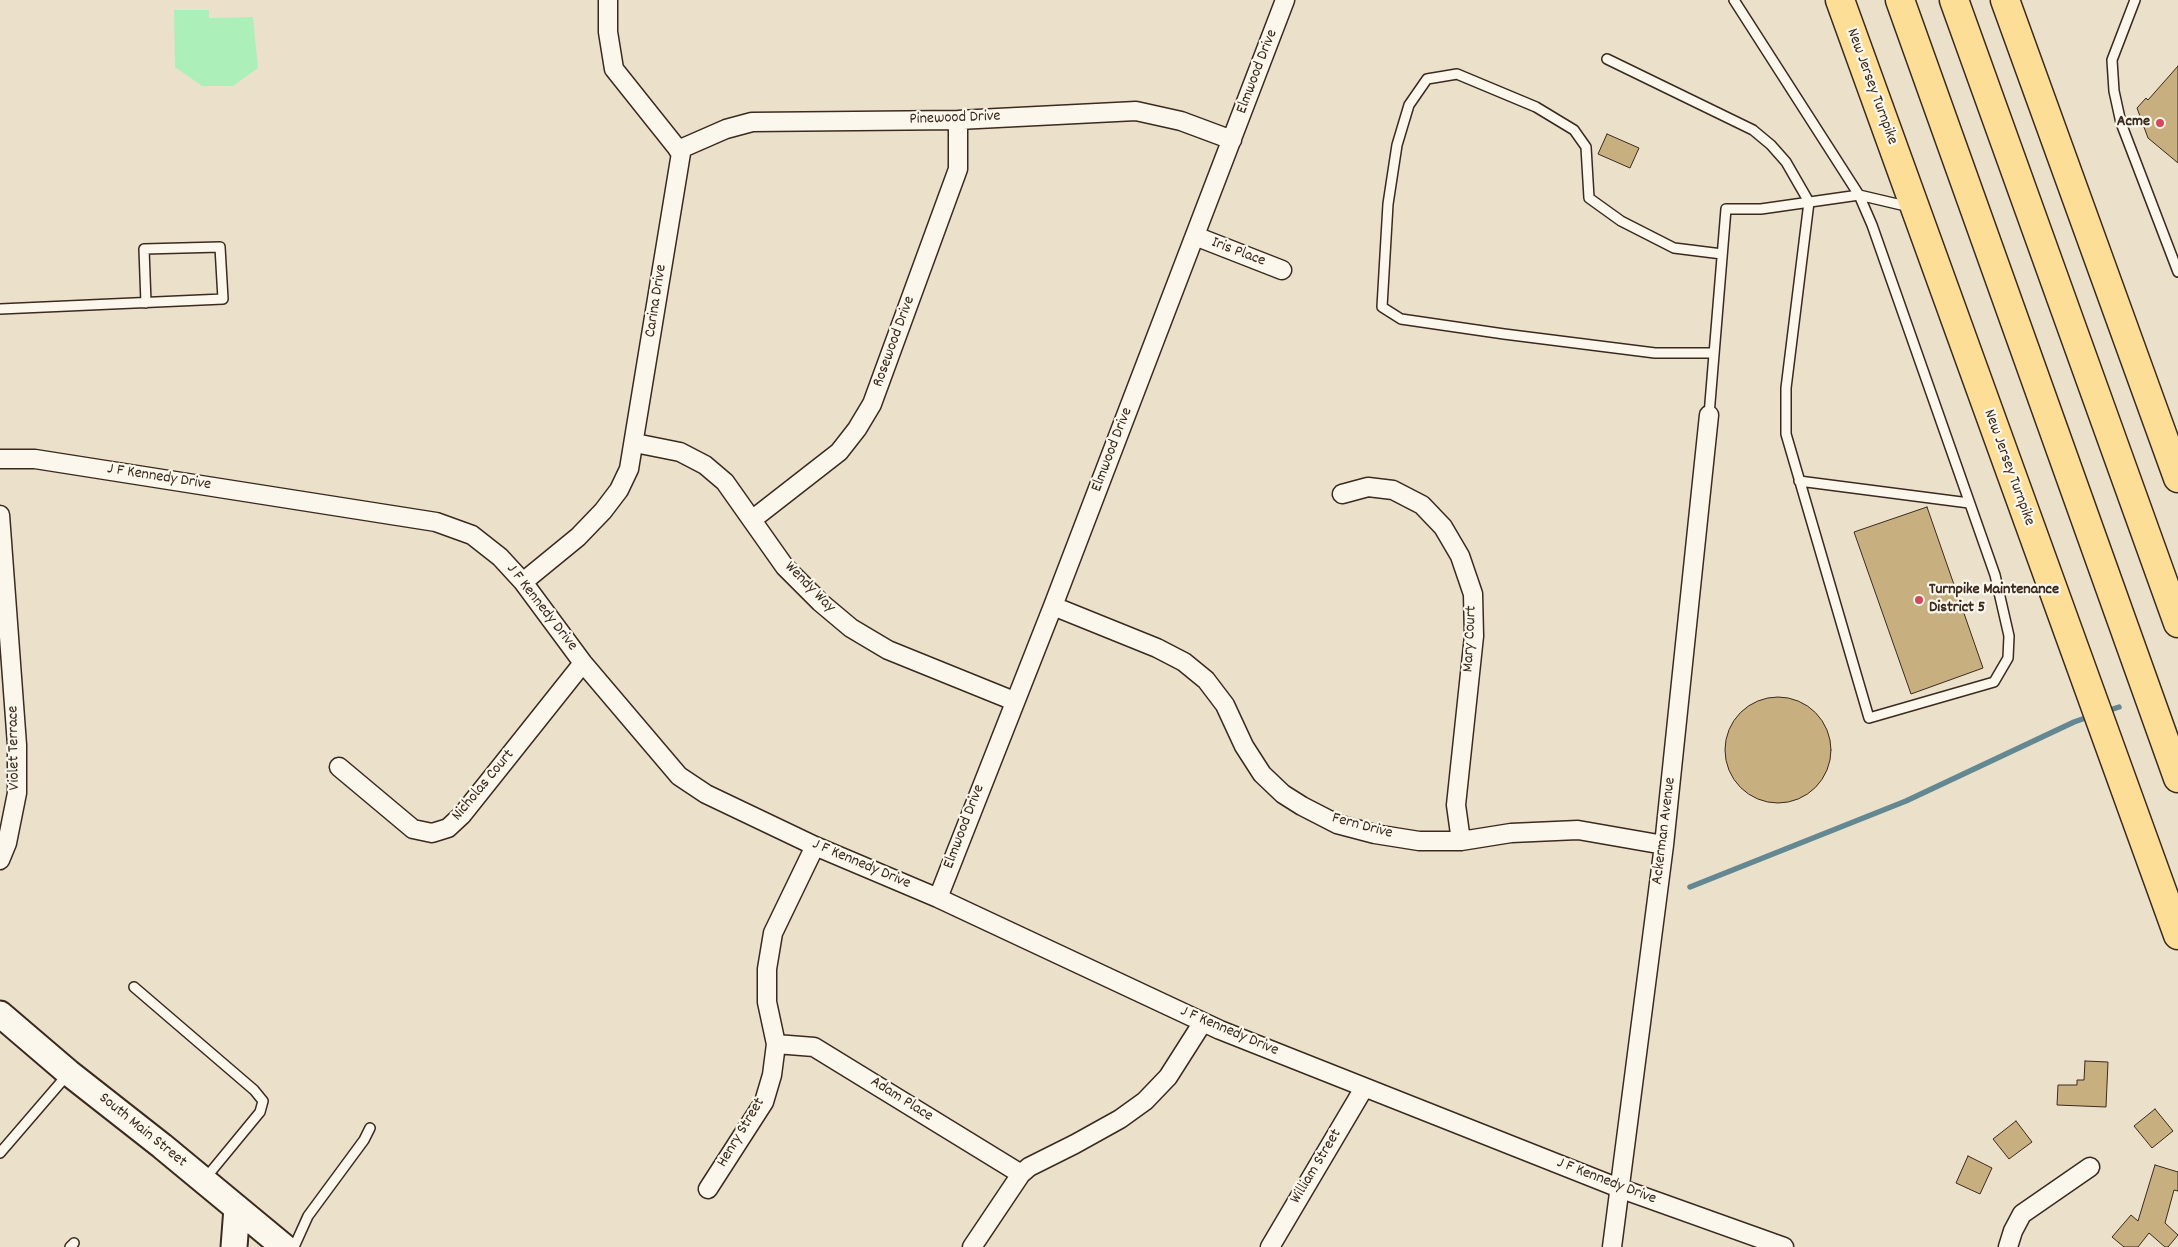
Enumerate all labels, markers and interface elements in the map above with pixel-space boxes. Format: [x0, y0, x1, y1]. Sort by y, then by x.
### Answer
street label: New Jersey Turnpike [1841, 26, 1901, 148]
street label: Elmwood Drive [1233, 27, 1283, 117]
street label: Pinewood Drive [909, 108, 1001, 130]
place label: Acme [2117, 113, 2150, 133]
marker: Acme [2154, 117, 2166, 129]
street label: Iris Place [1208, 234, 1268, 272]
street label: Carina Drive [642, 263, 672, 339]
street label: Rosewood Drive [870, 294, 920, 390]
street label: Elmwood Drive [1088, 405, 1138, 495]
street label: New Jersey Turnpike [1978, 407, 2038, 529]
street label: J F Kennedy Drive [106, 460, 212, 496]
street label: Wendy Way [779, 558, 839, 618]
street label: J F Kennedy Drive [501, 561, 581, 655]
place label: Turnpike Maintenance District 5 [1929, 581, 2059, 619]
marker: Turnpike Maintenance District 5 [1913, 594, 1925, 606]
street label: Mary Court [1460, 605, 1482, 673]
street label: Violet Terrace [5, 706, 25, 790]
street label: Nicholas Court [449, 746, 519, 826]
street label: Ackerman Avenue [1649, 776, 1681, 886]
street label: Elmwood Drive [940, 782, 990, 872]
street label: Fern Drive [1330, 810, 1394, 844]
street label: J F Kennedy Drive [809, 836, 913, 894]
street label: J F Kennedy Drive [1177, 1003, 1281, 1061]
street label: Adam Place [866, 1073, 936, 1127]
street label: South Main Street [94, 1090, 190, 1172]
street label: Henry Street [714, 1095, 770, 1171]
street label: William Street [1287, 1126, 1347, 1208]
street label: J F Kennedy Drive [1554, 1154, 1658, 1210]

